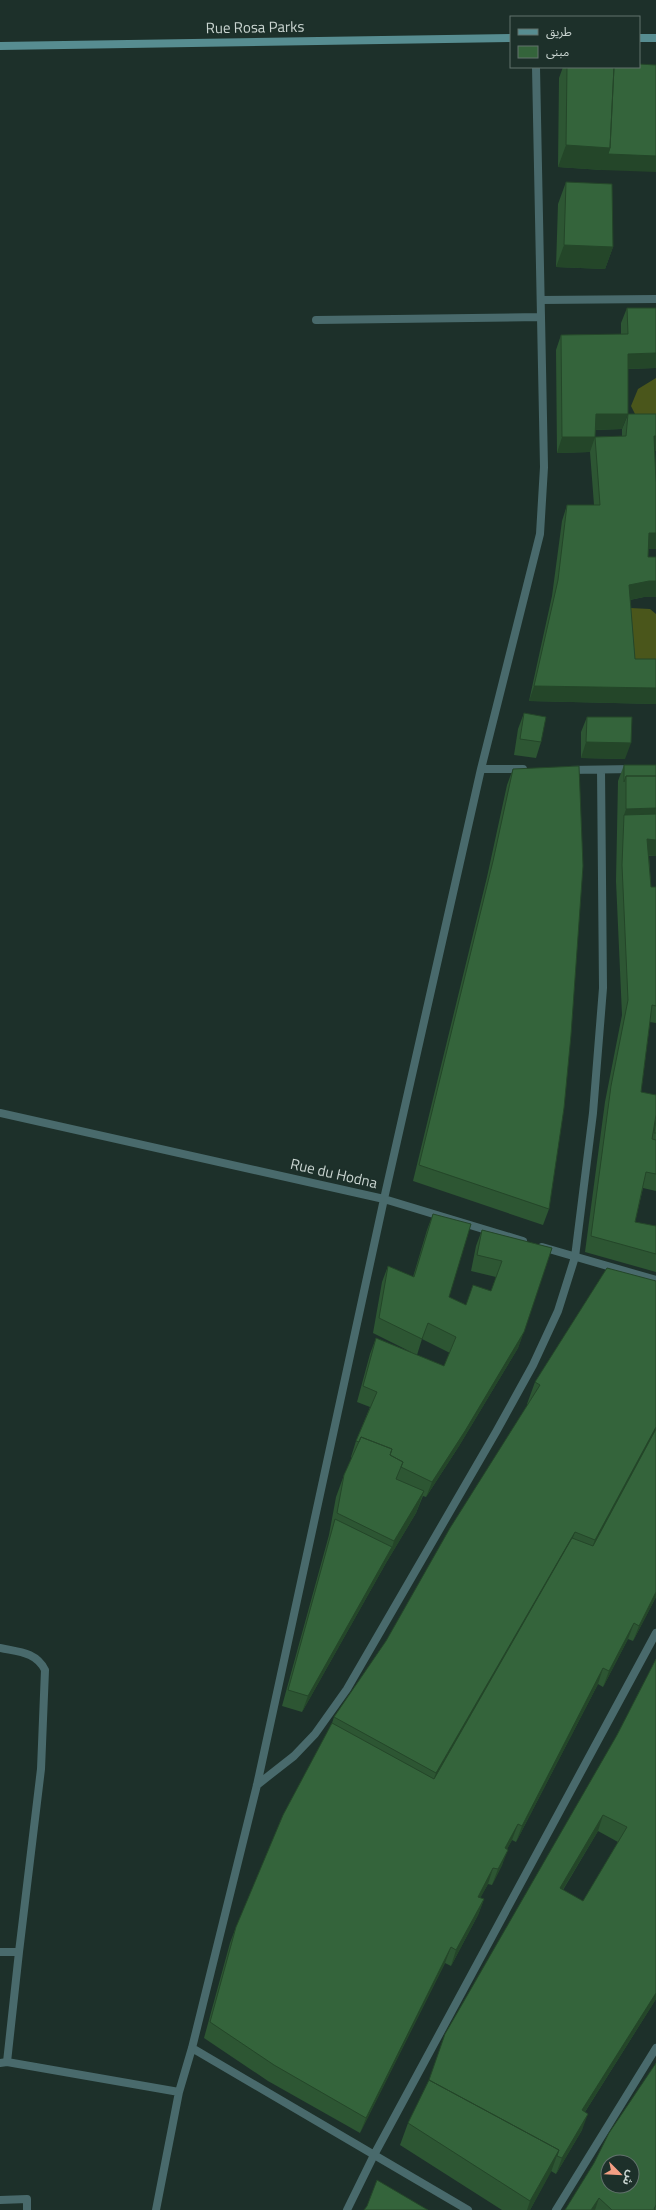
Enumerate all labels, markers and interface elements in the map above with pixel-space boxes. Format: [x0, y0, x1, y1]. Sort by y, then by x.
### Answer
street label: Rue Rosa Parks [206, 15, 304, 39]
legend [510, 16, 640, 68]
text: طريق [546, 22, 572, 41]
text: مبنى [546, 42, 569, 61]
street label: Rue du Hodna [288, 1152, 380, 1194]
north arrow [600, 2154, 640, 2194]
text: ش [619, 2168, 640, 2188]

